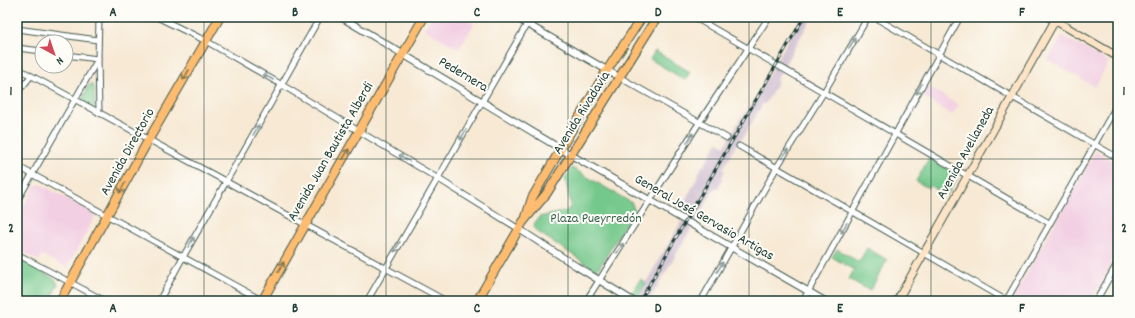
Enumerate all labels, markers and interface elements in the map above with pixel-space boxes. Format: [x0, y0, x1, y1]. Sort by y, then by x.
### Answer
text: A [109, 4, 117, 23]
text: B [292, 4, 298, 23]
text: C [474, 4, 481, 23]
text: D [655, 4, 662, 23]
text: E [837, 4, 844, 23]
text: F [1019, 4, 1025, 23]
north arrow [34, 34, 74, 74]
one-way arrow [849, 37, 857, 49]
text: N [51, 52, 66, 68]
street label: Pedernera [434, 52, 492, 98]
street label: Avenida Rivadavia [548, 67, 616, 159]
one-way arrow [182, 69, 190, 81]
one-way arrow [262, 73, 274, 81]
street label: Avenida Juan Bautista Alberdi [283, 78, 379, 225]
text: 1 [10, 83, 13, 102]
one-way arrow [915, 83, 923, 95]
text: 1 [1123, 83, 1126, 102]
street label: Avenida Avellaneda [932, 102, 1000, 203]
street label: Avenida Directorio [96, 105, 160, 199]
one-way arrow [252, 124, 260, 136]
one-way arrow [459, 129, 467, 140]
one-way arrow [686, 132, 694, 144]
one-way arrow [342, 148, 350, 160]
one-way arrow [780, 149, 789, 160]
one-way arrow [398, 154, 410, 162]
street label: General José Gervasio Artigas [630, 170, 778, 266]
one-way arrow [118, 182, 126, 194]
park label: Plaza Pueyrredón [550, 209, 642, 229]
text: 2 [8, 220, 14, 239]
text: 2 [1121, 220, 1127, 239]
one-way arrow [840, 222, 848, 234]
one-way arrow [188, 236, 195, 248]
one-way arrow [393, 241, 401, 253]
one-way arrow [616, 242, 624, 253]
one-way arrow [278, 261, 286, 273]
one-way arrow [717, 261, 725, 273]
text: A [109, 300, 117, 318]
text: B [292, 300, 298, 318]
text: C [474, 300, 481, 318]
text: D [655, 300, 662, 318]
text: E [837, 300, 844, 318]
text: F [1019, 300, 1025, 318]

